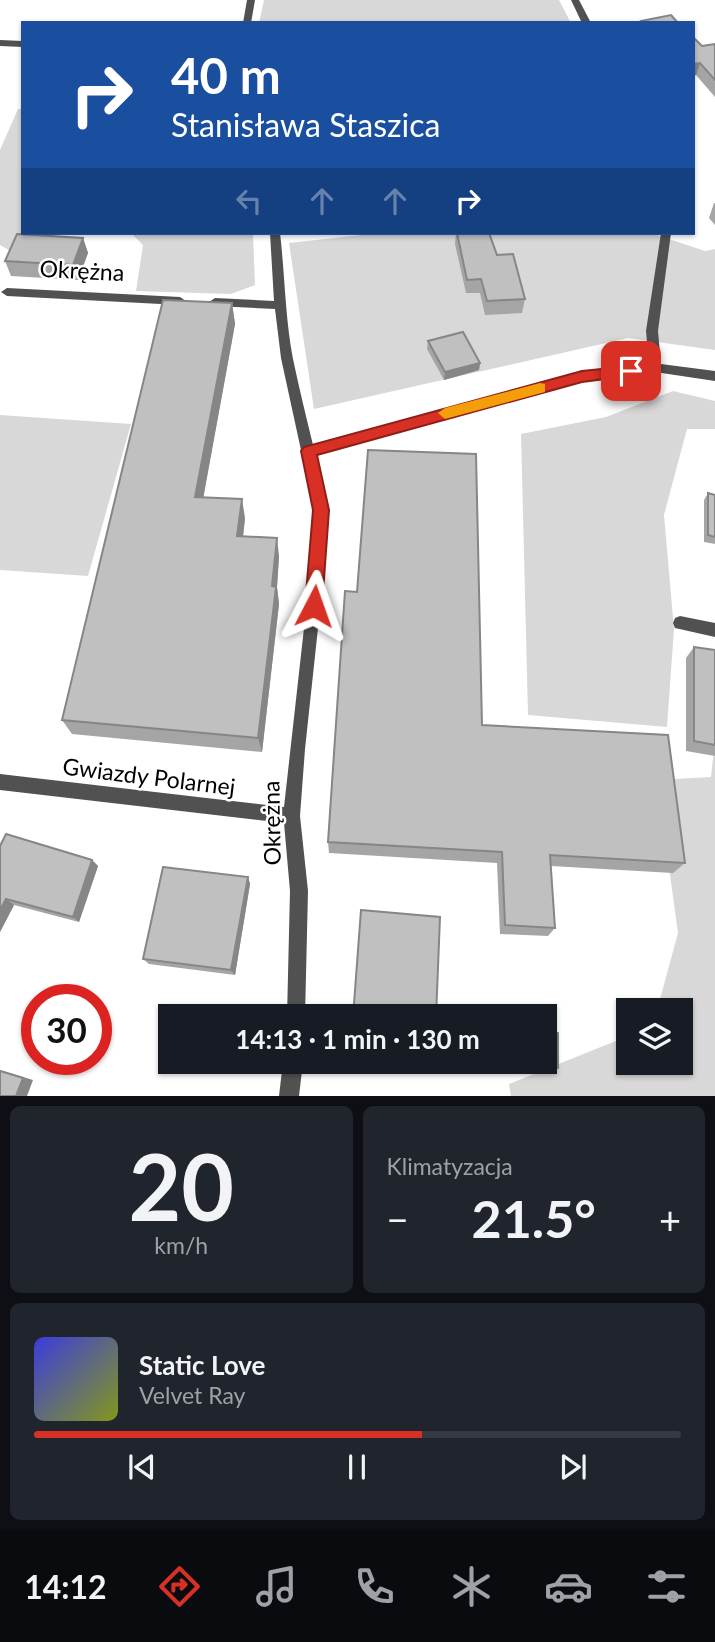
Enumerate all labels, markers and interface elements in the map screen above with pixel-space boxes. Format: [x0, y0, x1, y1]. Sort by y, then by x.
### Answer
text: 40 m [171, 46, 281, 104]
icon: right [56, 49, 147, 140]
text: Stanisława Staszica [171, 105, 440, 144]
icon: left [230, 182, 268, 220]
icon: ahead [303, 182, 341, 220]
icon: ahead [376, 182, 414, 220]
icon: right [449, 182, 487, 220]
street label: Okrężna [39, 254, 125, 286]
pin [601, 341, 661, 401]
icon: arrive [612, 352, 650, 390]
position arrow [277, 569, 351, 643]
street label: Gwiazdy Polarnej [61, 752, 237, 800]
street label: Okrężna [256, 780, 286, 866]
speed limit sign: 30 [21, 984, 112, 1075]
map controls [616, 998, 693, 1075]
button: layers [616, 998, 693, 1075]
text: 14:13 · 1 min · 130 m [235, 1023, 480, 1055]
text: 20 [128, 1131, 234, 1240]
text: Klimatyzacja [387, 1152, 513, 1180]
text: 21.5° [472, 1187, 596, 1249]
text: − [387, 1196, 409, 1242]
text: + [659, 1196, 681, 1242]
text: km/h [154, 1231, 208, 1259]
text: Static Love [139, 1349, 266, 1381]
text: Velvet Ray [139, 1381, 245, 1409]
icon: previous [123, 1448, 161, 1486]
icon: pause [338, 1448, 376, 1486]
icon: next [554, 1448, 592, 1486]
icon: directions [155, 1562, 204, 1611]
icon: music [252, 1562, 301, 1611]
icon: phone [350, 1562, 399, 1611]
icon: climate [447, 1562, 496, 1611]
icon: car [544, 1562, 593, 1611]
icon: filters [642, 1562, 691, 1611]
text: 14:12 [24, 1567, 107, 1606]

